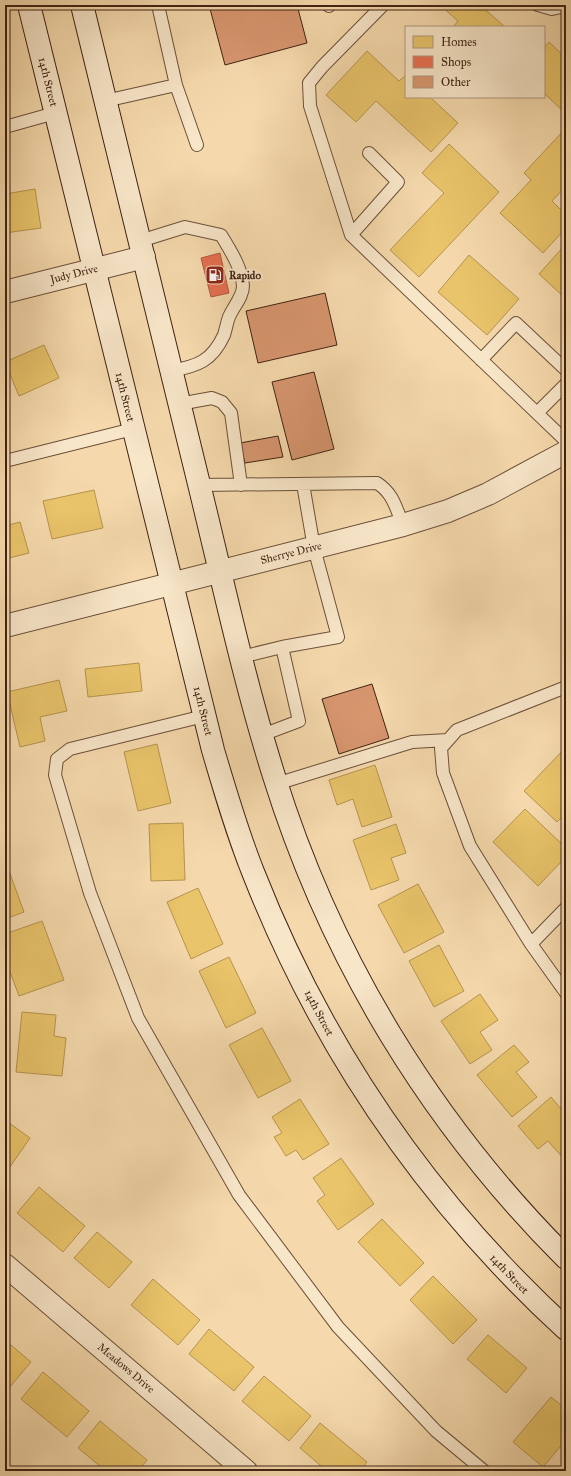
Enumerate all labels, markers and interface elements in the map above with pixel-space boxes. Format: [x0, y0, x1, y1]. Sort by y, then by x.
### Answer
legend [405, 26, 545, 98]
text: Homes [441, 35, 477, 49]
text: Shops [441, 55, 471, 69]
street label: 14th Street [36, 56, 60, 108]
text: Other [441, 75, 471, 89]
street label: Judy Drive [48, 262, 100, 287]
fuel station icon: Rapido [204, 264, 226, 286]
place label: Rapido [229, 269, 261, 283]
street label: 14th Street [113, 371, 137, 423]
street label: Sherrye Drive [259, 539, 323, 567]
street label: 14th Street [191, 685, 215, 737]
street label: 14th Street [301, 988, 337, 1038]
street label: 14th Street [487, 1251, 531, 1297]
street label: Meadows Drive [95, 1340, 158, 1396]

